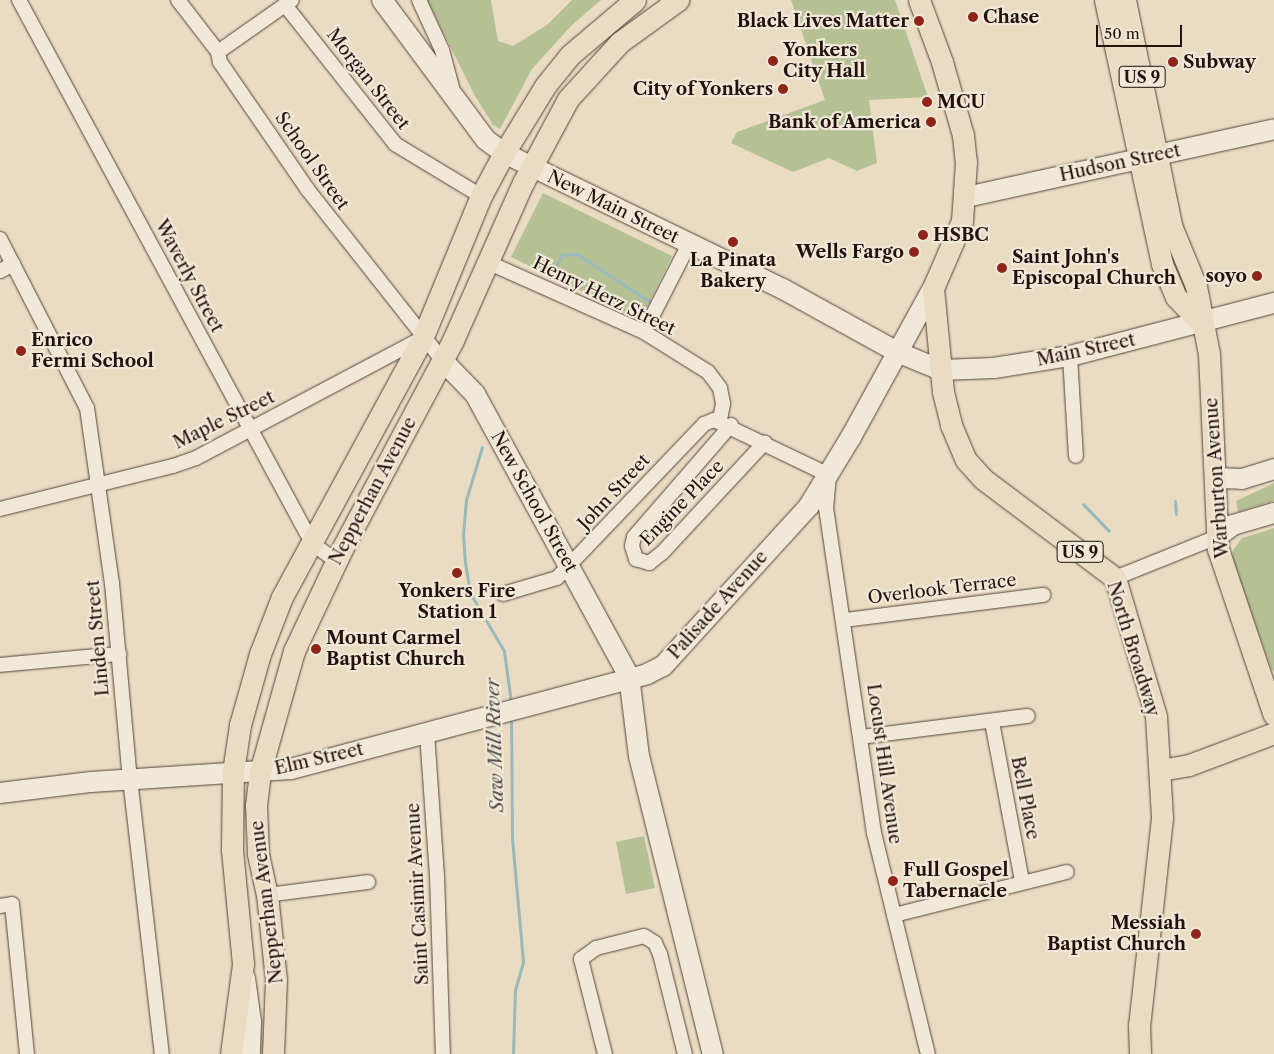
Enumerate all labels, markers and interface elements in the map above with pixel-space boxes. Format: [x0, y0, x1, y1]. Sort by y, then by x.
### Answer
place label: Chase [983, 6, 1039, 28]
place label: Black Lives Matter [736, 10, 909, 32]
marker: Chase [967, 11, 979, 23]
marker: Black Lives Matter [913, 15, 925, 27]
scale bar [1099, 15, 1185, 47]
street label: Morgan Street [322, 24, 414, 134]
text: 50 m [1104, 24, 1140, 43]
place label: Yonkers City Hall [783, 40, 866, 82]
place label: Subway [1183, 51, 1256, 73]
marker: Yonkers City Hall [767, 55, 779, 67]
marker: Subway [1167, 56, 1179, 68]
road number: US 9 [1118, 64, 1166, 90]
place label: City of Yonkers [632, 78, 773, 100]
marker: City of Yonkers [777, 83, 789, 95]
place label: MCU [937, 91, 985, 113]
marker: MCU [921, 96, 933, 108]
street label: School Street [270, 108, 354, 214]
place label: Bank of America [767, 111, 921, 133]
marker: Bank of America [925, 116, 937, 128]
street label: Hudson Street [1058, 140, 1182, 186]
street label: New Main Street [544, 166, 682, 248]
street label: Waverly Street [150, 216, 228, 336]
place label: HSBC [933, 224, 989, 246]
marker: HSBC [917, 229, 929, 241]
marker: La Pinata Bakery [727, 236, 739, 248]
place label: Wells Fargo [795, 241, 904, 263]
marker: Wells Fargo [908, 246, 920, 258]
place label: Saint John's Episcopal Church [1012, 247, 1176, 290]
place label: La Pinata Bakery [690, 250, 776, 292]
street label: Henry Herz Street [529, 252, 679, 340]
marker: Saint John's Episcopal Church [996, 262, 1008, 274]
place label: soyo [1205, 265, 1247, 287]
marker: soyo [1251, 270, 1263, 282]
street label: Main Street [1035, 329, 1137, 371]
place label: Enrico Fermi School [31, 330, 154, 372]
marker: Enrico Fermi School [15, 345, 27, 357]
street label: Maple Street [170, 386, 278, 454]
street label: Warburton Avenue [1201, 396, 1233, 560]
street label: Nepperhan Avenue [325, 413, 421, 569]
street label: New School Street [486, 427, 582, 577]
street label: John Street [574, 450, 654, 534]
street label: Engine Place [636, 456, 728, 550]
road number: US 9 [1056, 538, 1104, 566]
street label: Palisade Avenue [663, 546, 773, 664]
marker: Yonkers Fire Station 1 [451, 567, 463, 579]
street label: Overlook Terrace [866, 569, 1018, 609]
street label: Linden Street [82, 579, 114, 697]
street label: North Broadway [1102, 579, 1164, 719]
place label: Yonkers Fire Station 1 [399, 581, 515, 624]
place label: Mount Carmel Baptist Church [326, 628, 465, 670]
marker: Mount Carmel Baptist Church [310, 643, 322, 655]
water label: Saw Mill River [481, 677, 509, 813]
street label: Locust Hill Avenue [862, 682, 906, 846]
street label: Elm Street [273, 738, 365, 780]
street label: Bell Place [1006, 755, 1044, 841]
street label: Saint Casimir Avenue [402, 802, 434, 986]
street label: Nepperhan Avenue [246, 819, 288, 985]
place label: Full Gospel Tabernacle [903, 860, 1008, 902]
marker: Full Gospel Tabernacle [887, 875, 899, 887]
place label: Messiah Baptist Church [1047, 913, 1186, 956]
marker: Messiah Baptist Church [1190, 928, 1202, 940]

